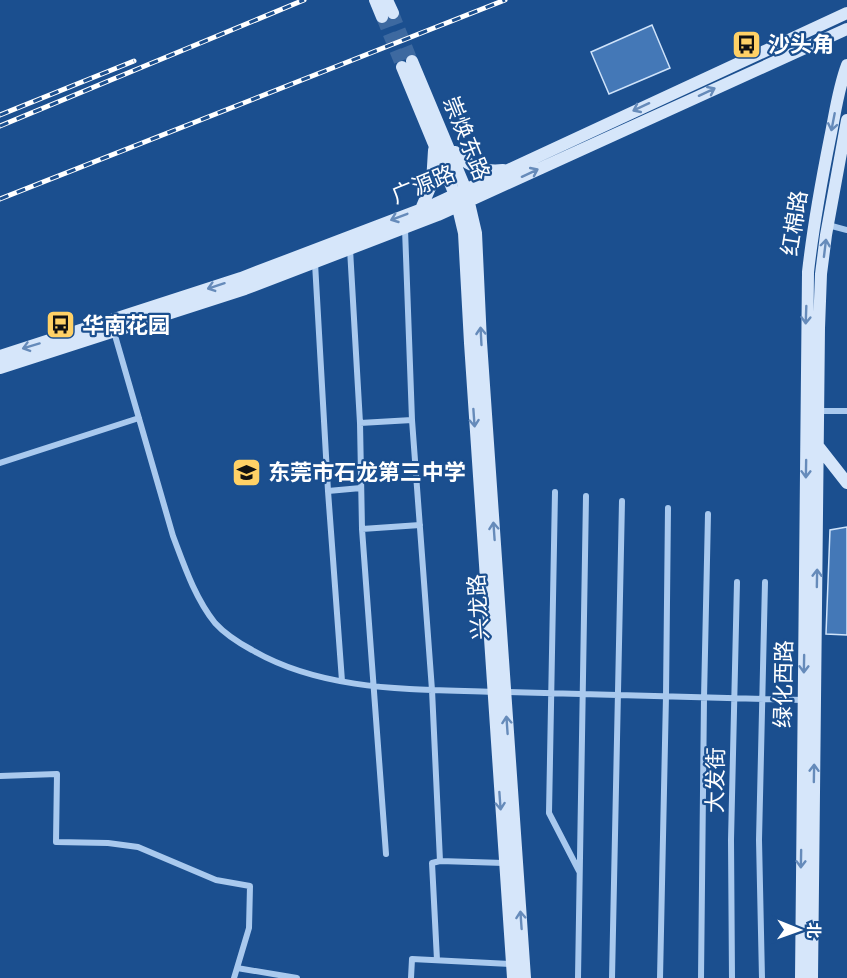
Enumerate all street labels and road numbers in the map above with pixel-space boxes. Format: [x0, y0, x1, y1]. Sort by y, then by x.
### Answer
street label: 崇焕东路 [437, 93, 495, 184]
street label: 广源路 [388, 161, 459, 210]
street label: 红棉路 [777, 189, 814, 258]
street label: 兴龙路 [464, 573, 495, 641]
street label: 绿化西路 [770, 640, 799, 728]
street label: 大发街 [702, 747, 731, 813]

